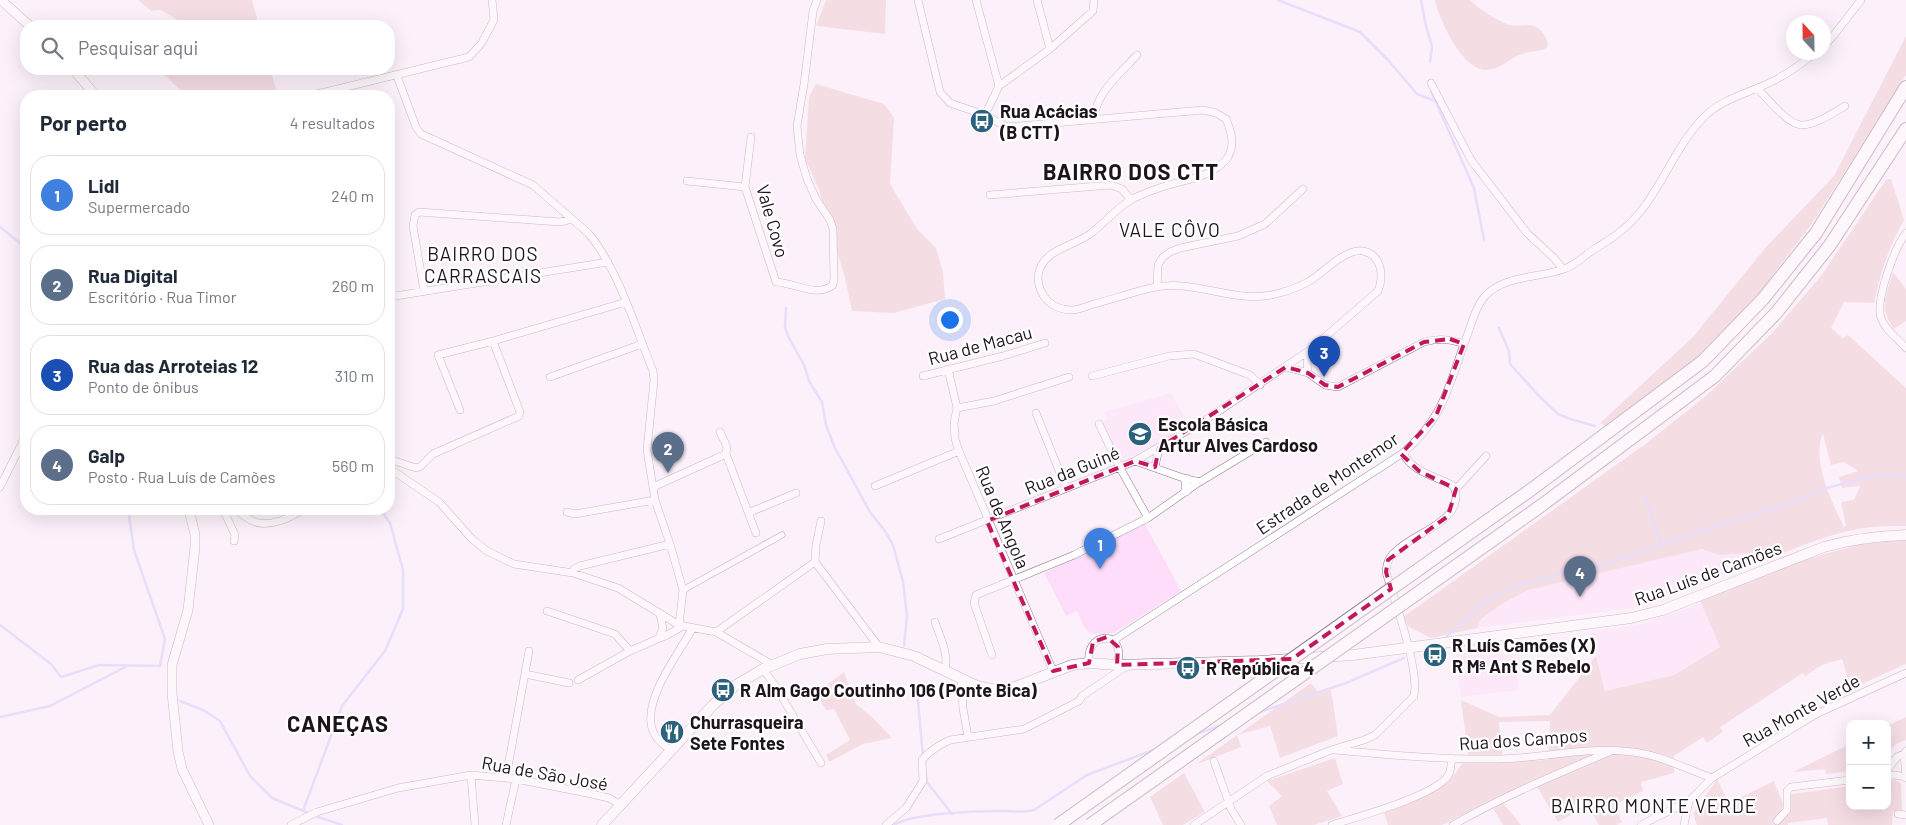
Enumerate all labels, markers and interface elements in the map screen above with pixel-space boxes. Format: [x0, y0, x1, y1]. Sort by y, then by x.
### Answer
north arrow [1786, 15, 1831, 60]
search box [20, 20, 395, 75]
icon: search [38, 34, 66, 62]
text: Pesquisar aqui [78, 36, 198, 59]
place label: Rua Acácias (B CTT) [999, 100, 1098, 143]
bus stop icon: Rua Acácias (B CTT) [969, 108, 995, 134]
text: Por perto [40, 110, 127, 135]
text: 4 resultados [290, 113, 375, 132]
district label: BAIRRO DOS CTT [1043, 158, 1219, 184]
text: Lidl [88, 174, 119, 197]
street label: Vale Covo [752, 182, 794, 260]
text: 1 [54, 186, 60, 205]
text: 240 m [331, 186, 374, 205]
text: Supermercado [88, 197, 190, 216]
district label: VALE CÔVO [1119, 218, 1221, 241]
district label: BAIRRO DOS CARRASCAIS [424, 242, 542, 287]
text: Rua Digital [88, 264, 178, 287]
text: 2 [53, 276, 61, 295]
text: 260 m [332, 276, 374, 295]
text: Escritório · Rua Timor [88, 287, 237, 306]
your location [937, 307, 963, 333]
street label: Rua de Macau [926, 321, 1034, 369]
pin: 3 [1308, 336, 1340, 377]
text: Rua das Arroteias 12 [88, 354, 258, 377]
text: 3 [53, 366, 61, 385]
text: 310 m [335, 366, 374, 385]
text: Ponto de ônibus [88, 377, 199, 396]
place label: Escola Básica Artur Alves Cardoso [1158, 413, 1318, 456]
school or university icon: Escola Básica Artur Alves Cardoso [1127, 421, 1153, 447]
street label: Estrada de Montemor [1252, 427, 1403, 539]
pin: 2 [652, 432, 684, 473]
street label: Rua da Guiné [1021, 441, 1123, 499]
text: Galp [88, 444, 125, 467]
text: 4 [52, 456, 62, 475]
text: 560 m [332, 456, 374, 475]
street label: Rua de Angola [971, 462, 1035, 572]
text: Posto · Rua Luís de Camões [88, 467, 275, 486]
pin: 1 [1084, 528, 1116, 569]
street label: Rua Luís de Camões [1631, 536, 1785, 610]
pin: 4 [1564, 556, 1596, 597]
place label: R Luís Camões (X) R Mª Ant S Rebelo [1452, 634, 1596, 677]
bus stop icon: R Luís Camões (X) R Mª Ant S Rebelo [1422, 642, 1448, 668]
bus stop icon: R República 4 [1175, 655, 1201, 681]
place label: R República 4 [1206, 657, 1314, 679]
street label: Rua Monte Verde [1739, 669, 1863, 751]
bus stop icon: R Alm Gago Coutinho 106 (Ponte Bica) [710, 677, 736, 703]
place label: R Alm Gago Coutinho 106 (Ponte Bica) [740, 679, 1038, 701]
district label: CANEÇAS [287, 710, 389, 736]
place label: Churrasqueira Sete Fontes [690, 711, 804, 754]
restaurant icon: Churrasqueira Sete Fontes [659, 719, 685, 745]
map controls [1846, 720, 1891, 810]
button: + [1846, 720, 1891, 765]
street label: Rua dos Campos [1458, 724, 1588, 754]
street label: Rua de São José [480, 751, 610, 795]
button: − [1846, 765, 1891, 810]
district label: BAIRRO MONTE VERDE [1551, 794, 1757, 817]

